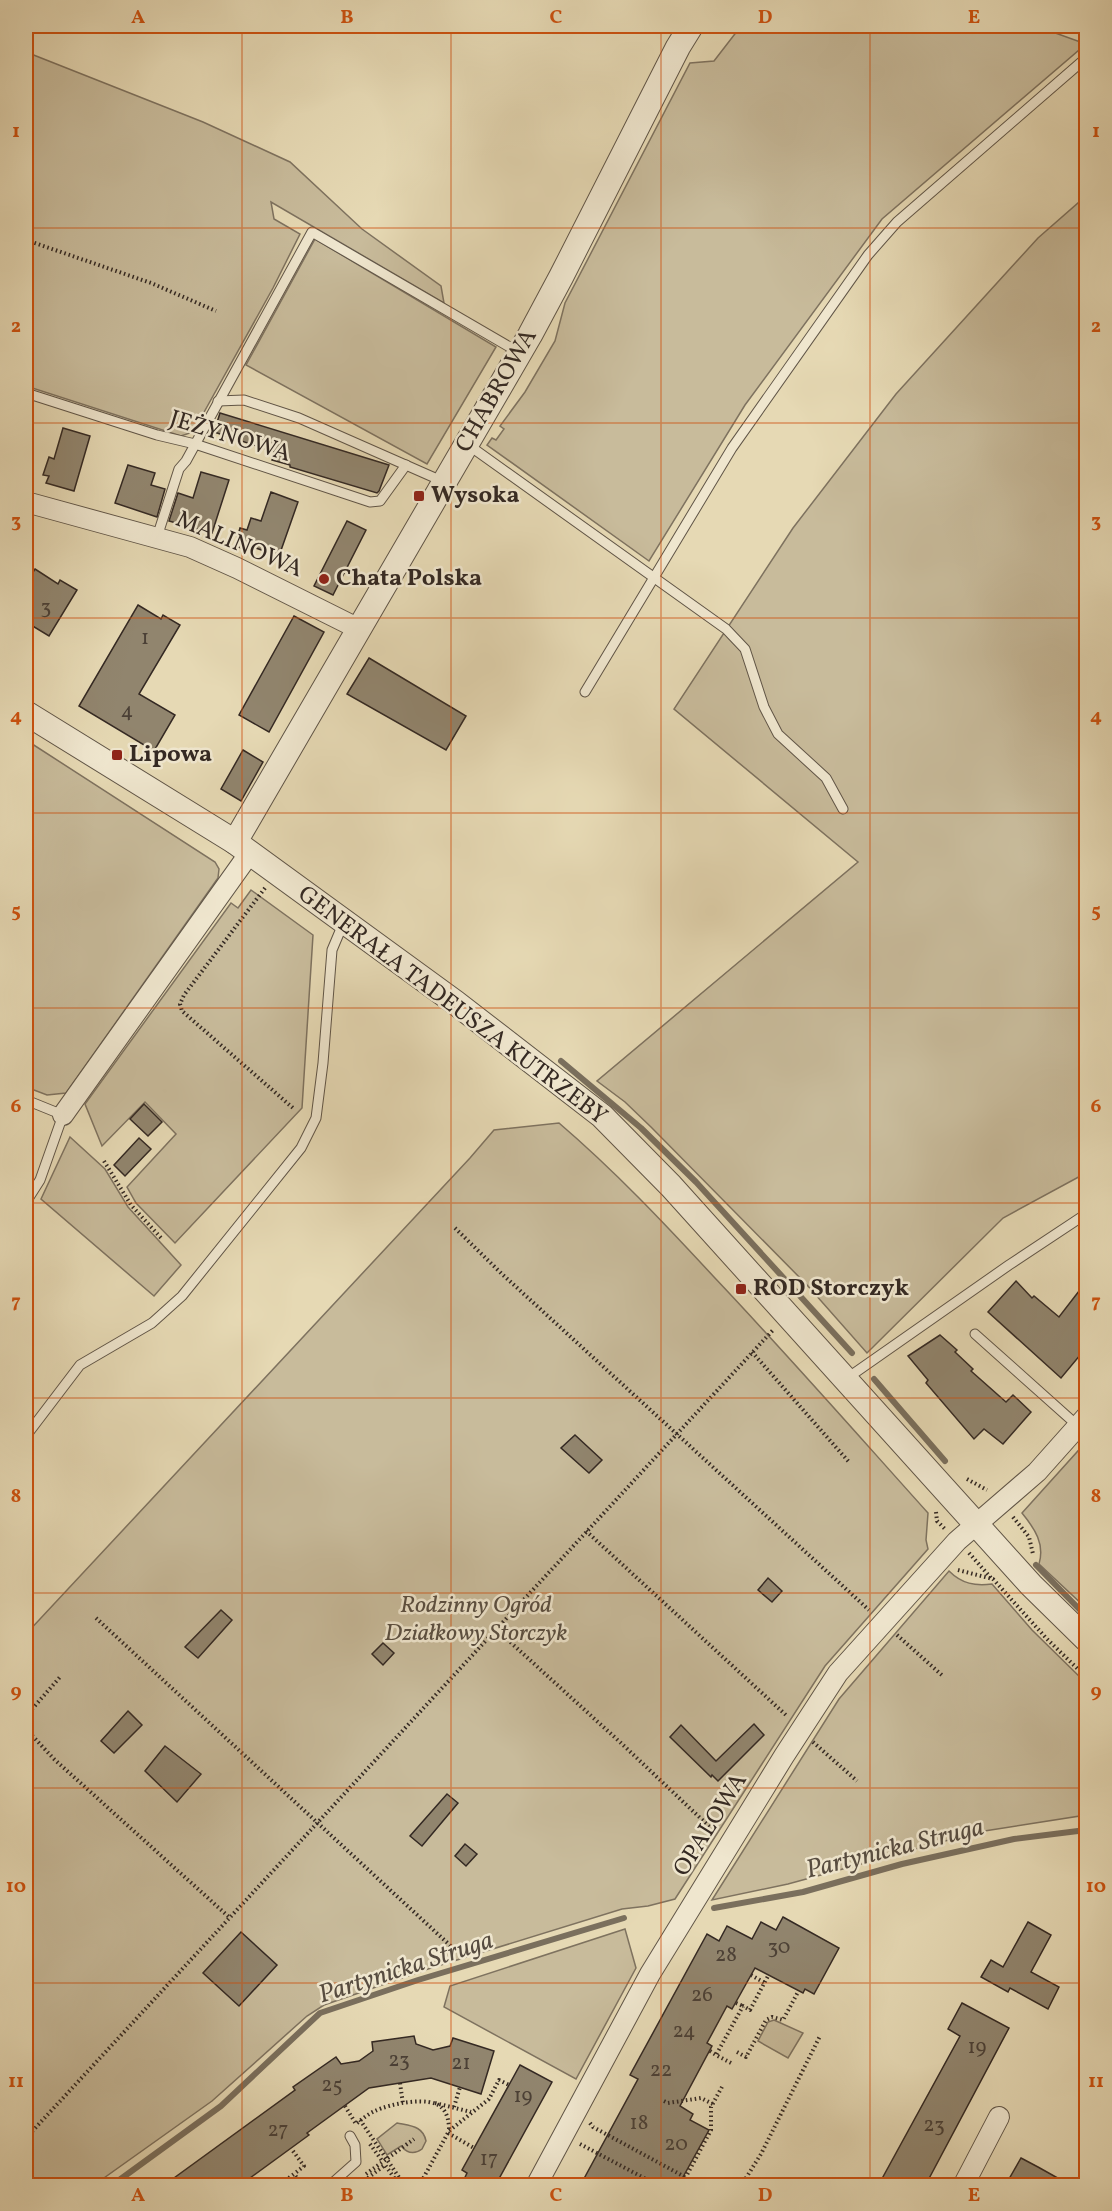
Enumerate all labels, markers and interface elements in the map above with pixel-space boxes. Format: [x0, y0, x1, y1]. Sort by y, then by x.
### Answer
text: A [131, 4, 145, 32]
text: B [340, 4, 354, 32]
text: C [550, 4, 563, 32]
text: D [758, 4, 772, 32]
text: E [968, 4, 980, 32]
text: 1 [12, 118, 20, 146]
text: 1 [1092, 118, 1100, 146]
text: 2 [11, 313, 21, 341]
text: 2 [1091, 313, 1101, 341]
street label: CHABROWA [448, 323, 546, 459]
street label: JEŻYNOWA [165, 402, 295, 472]
place label: Wysoka [431, 479, 520, 513]
marker: Wysoka [412, 489, 426, 503]
street label: MALINOWA [170, 503, 308, 587]
text: 3 [11, 508, 21, 536]
text: 3 [1091, 508, 1101, 536]
place label: Chata Polska [336, 562, 482, 596]
marker: Chata Polska [317, 572, 331, 586]
house number: 3 [41, 593, 51, 622]
house number: 1 [141, 624, 149, 653]
house number: 4 [121, 697, 133, 726]
text: 4 [10, 703, 22, 731]
text: 4 [1090, 703, 1102, 731]
place label: Lipowa [129, 738, 212, 772]
marker: Lipowa [110, 748, 124, 762]
street label: GENERAŁA TADEUSZA KUTRZEBY [290, 878, 614, 1134]
text: 5 [11, 898, 21, 926]
text: 5 [1091, 898, 1101, 926]
text: 6 [11, 1093, 22, 1121]
text: 6 [1091, 1093, 1102, 1121]
place label: ROD Storczyk [753, 1272, 909, 1306]
marker: ROD Storczyk [734, 1282, 748, 1296]
text: 7 [11, 1288, 21, 1316]
text: 7 [1091, 1288, 1101, 1316]
text: 8 [11, 1483, 21, 1511]
text: 8 [1091, 1483, 1101, 1511]
park label: Rodzinny Ogród Działkowy Storczyk [385, 1589, 567, 1651]
text: 9 [10, 1678, 22, 1706]
text: 9 [1090, 1678, 1102, 1706]
street label: OPALOWA [666, 1767, 756, 1883]
water label: Partynicka Struga [802, 1810, 988, 1888]
text: 10 [6, 1873, 26, 1901]
text: 10 [1086, 1873, 1106, 1901]
water label: Partynicka Struga [314, 1923, 498, 2013]
house number: 30 [768, 1933, 790, 1962]
house number: 28 [715, 1941, 737, 1970]
house number: 26 [691, 1981, 713, 2010]
house number: 24 [672, 2017, 696, 2046]
house number: 19 [967, 2033, 987, 2062]
house number: 23 [388, 2046, 410, 2075]
house number: 21 [451, 2049, 471, 2078]
house number: 22 [650, 2056, 672, 2085]
text: 11 [8, 2068, 24, 2096]
text: 11 [1088, 2068, 1104, 2096]
house number: 25 [321, 2071, 343, 2100]
house number: 19 [513, 2082, 533, 2111]
house number: 18 [630, 2109, 648, 2138]
house number: 23 [923, 2111, 945, 2140]
house number: 27 [268, 2116, 288, 2145]
house number: 20 [664, 2130, 688, 2159]
house number: 17 [480, 2145, 498, 2174]
text: A [131, 2182, 145, 2210]
text: B [340, 2182, 354, 2210]
text: C [550, 2182, 563, 2210]
text: D [758, 2182, 772, 2210]
text: E [968, 2182, 980, 2210]

